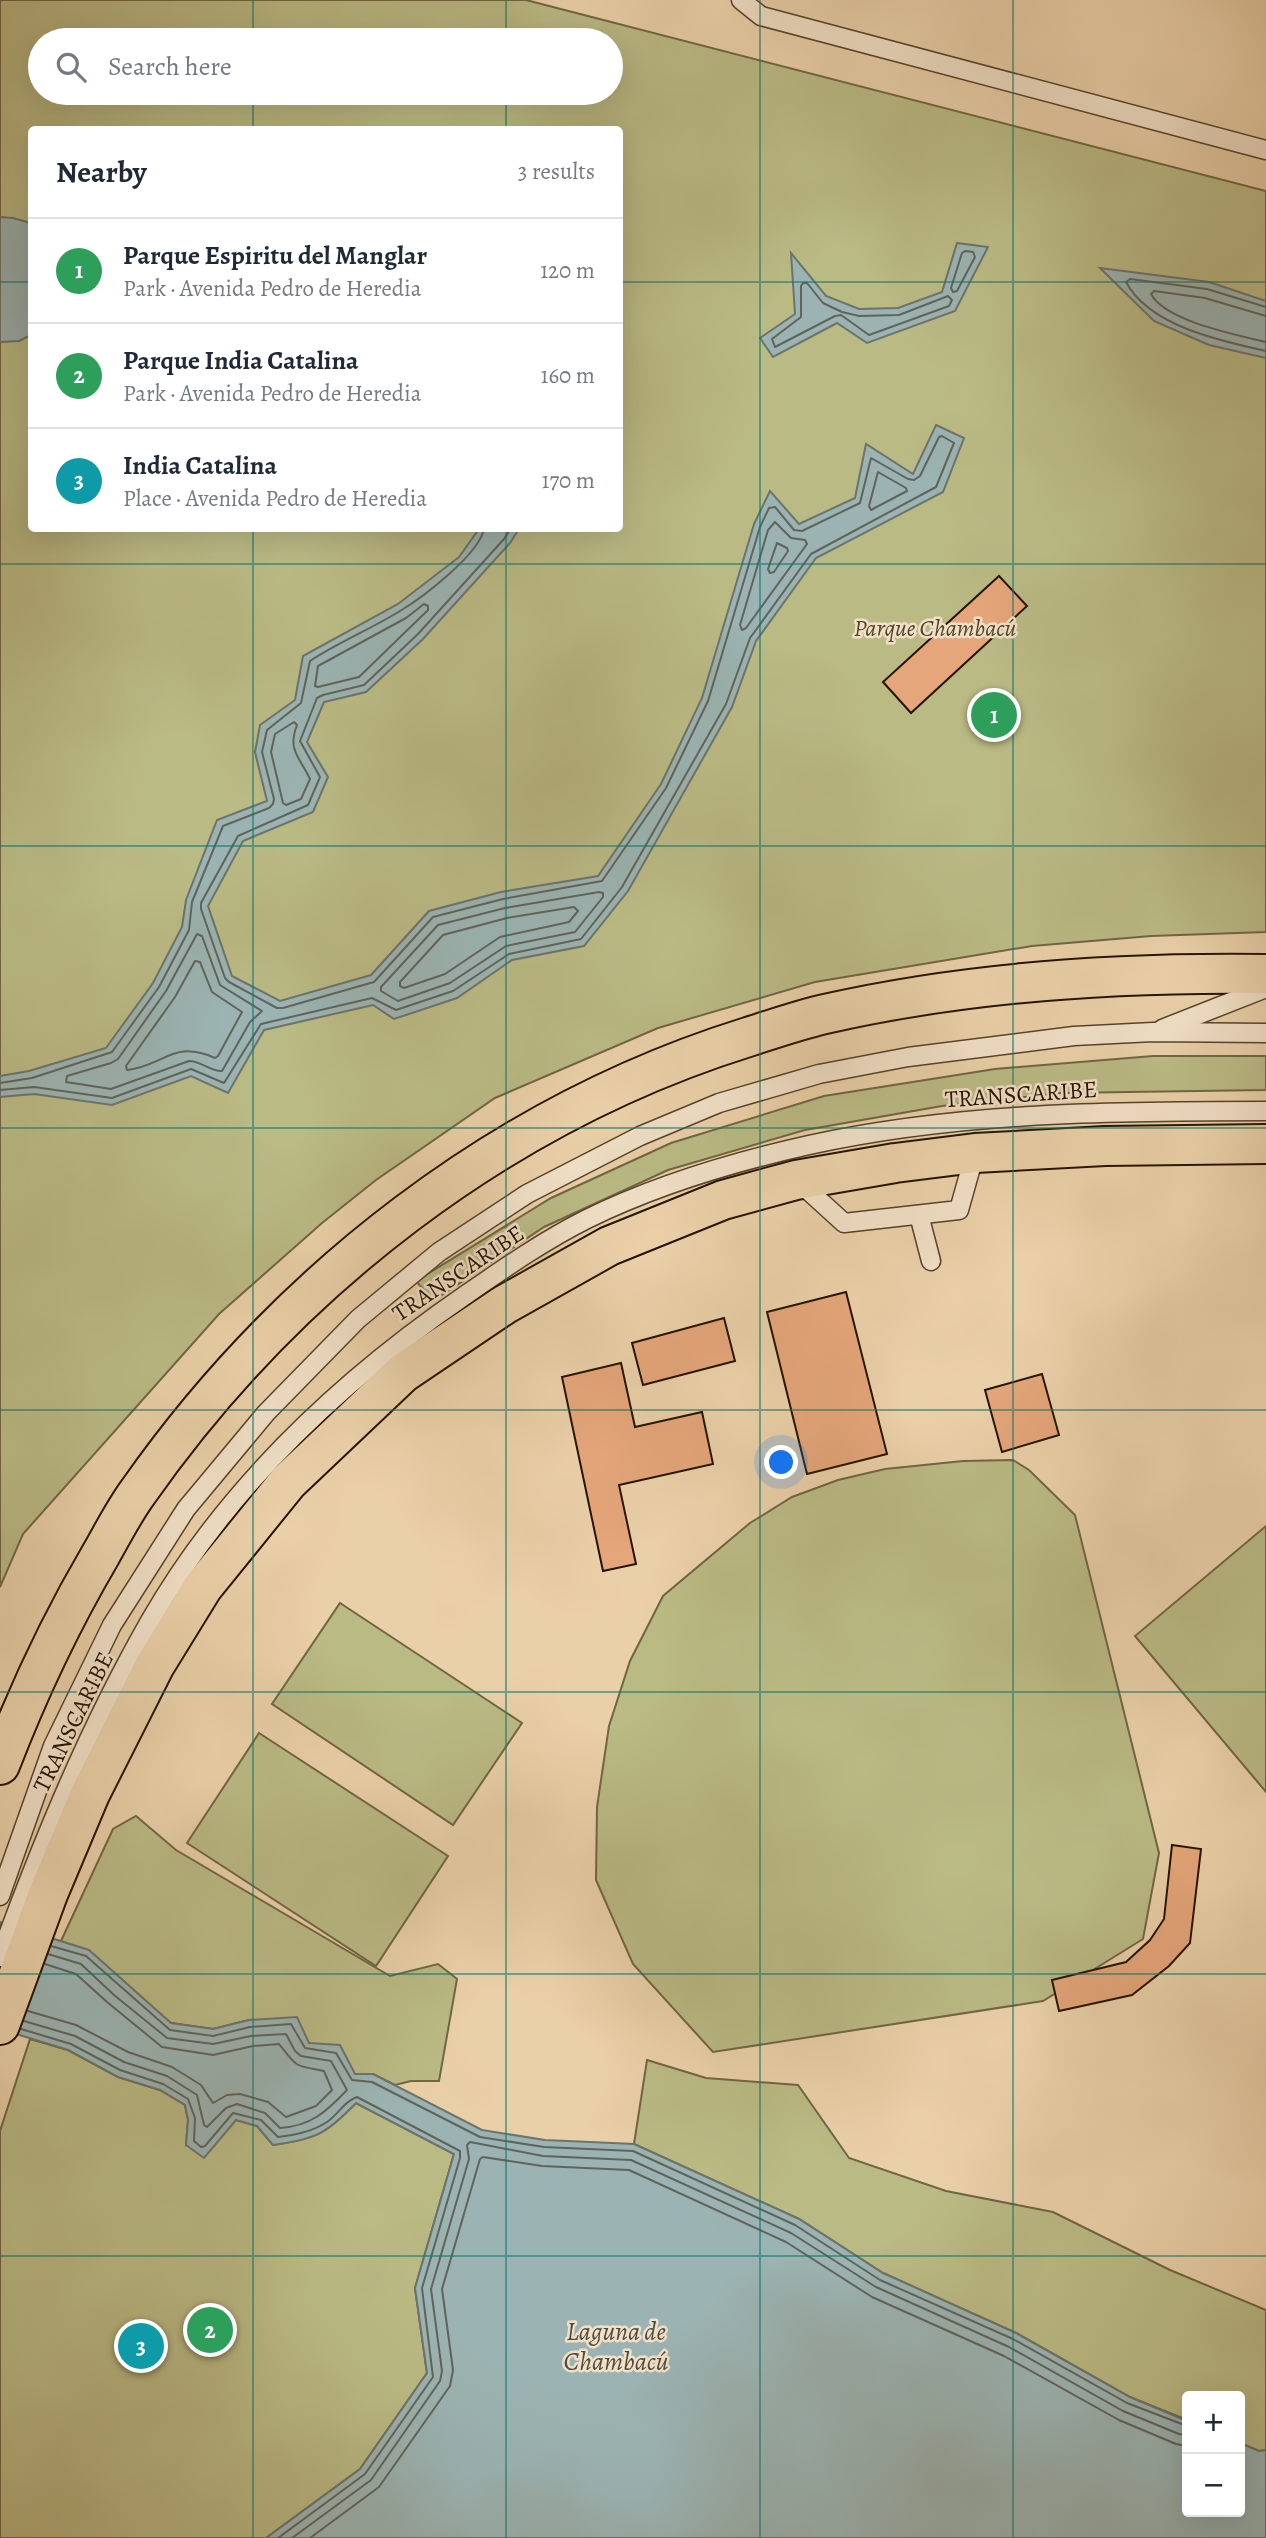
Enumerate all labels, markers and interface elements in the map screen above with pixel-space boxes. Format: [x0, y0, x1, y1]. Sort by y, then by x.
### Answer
search box [28, 28, 623, 105]
icon: search [52, 48, 90, 86]
text: Search here [108, 49, 232, 84]
text: Nearby [56, 152, 147, 192]
text: 3 results [518, 156, 595, 187]
text: Parque Espiritu del Manglar [123, 238, 427, 273]
text: 1 [75, 255, 83, 286]
text: 120 m [540, 255, 595, 286]
text: Park · Avenida Pedro de Heredia [123, 273, 421, 304]
text: Parque India Catalina [123, 343, 359, 378]
text: 2 [73, 360, 85, 391]
text: 160 m [541, 360, 595, 391]
text: Park · Avenida Pedro de Heredia [123, 378, 421, 409]
text: India Catalina [123, 448, 277, 483]
text: 3 [74, 465, 84, 496]
text: 170 m [542, 465, 595, 496]
text: Place · Avenida Pedro de Heredia [123, 483, 427, 514]
park label: Parque Chambacú [854, 612, 1017, 644]
pin: 1 [971, 689, 1017, 741]
street label: TRANSCARIBE [944, 1073, 1098, 1115]
street label: TRANSCARIBE [386, 1217, 530, 1329]
your location [764, 1445, 798, 1479]
street label: TRANSCARIBE [25, 1646, 121, 1798]
pin: 2 [187, 2304, 233, 2356]
water label: Laguna de Chambacú [564, 2314, 669, 2379]
pin: 3 [118, 2320, 164, 2372]
map controls [1182, 2391, 1245, 2517]
button: + [1182, 2391, 1245, 2454]
button: − [1182, 2454, 1245, 2517]

